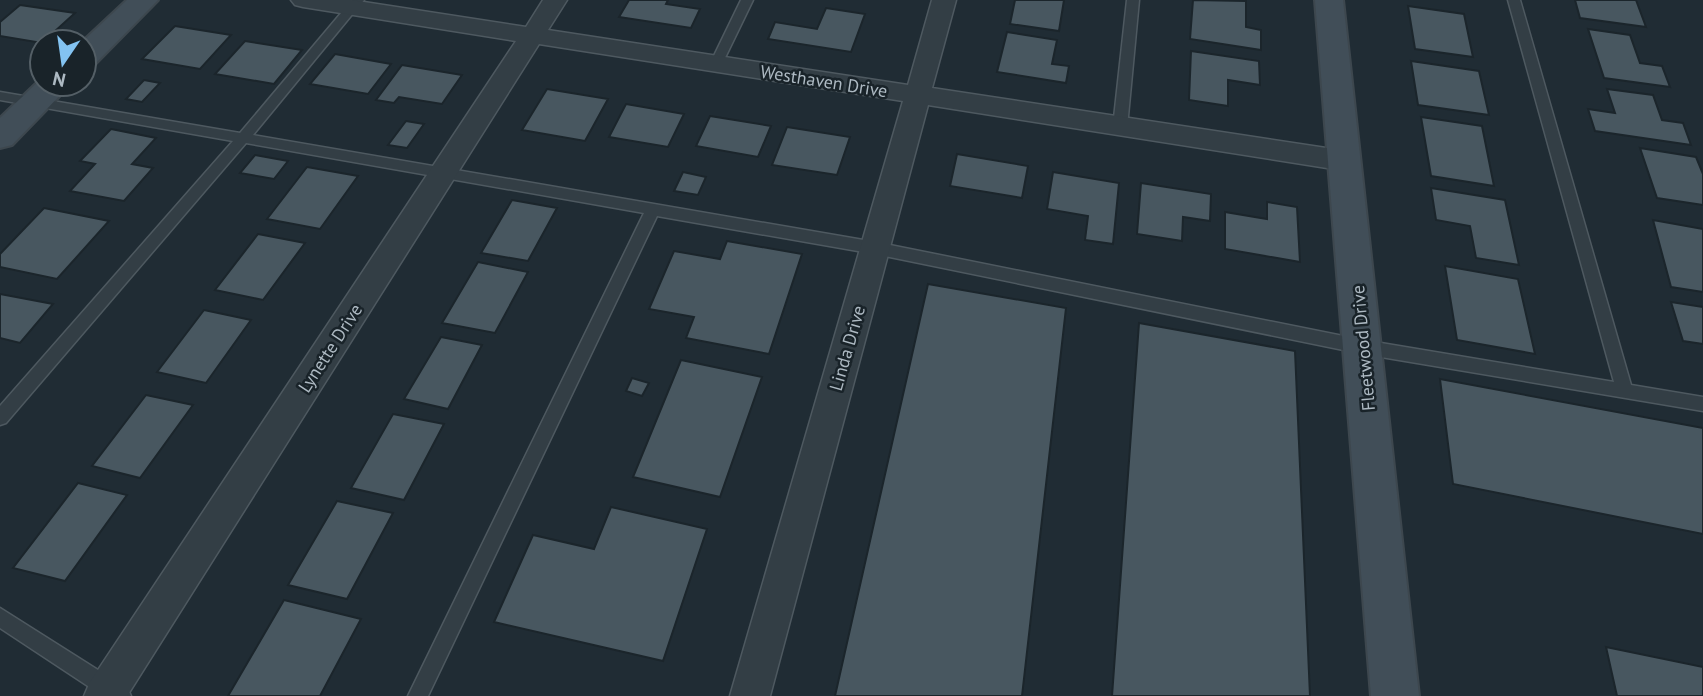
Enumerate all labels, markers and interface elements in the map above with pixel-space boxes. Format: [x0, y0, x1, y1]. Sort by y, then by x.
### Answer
north arrow [28, 28, 98, 98]
street label: Westhaven Drive [759, 60, 889, 102]
text: N [50, 66, 68, 93]
street label: Fleetwood Drive [1346, 284, 1380, 412]
street label: Lynette Drive [293, 299, 367, 397]
street label: Linda Drive [824, 303, 870, 393]

